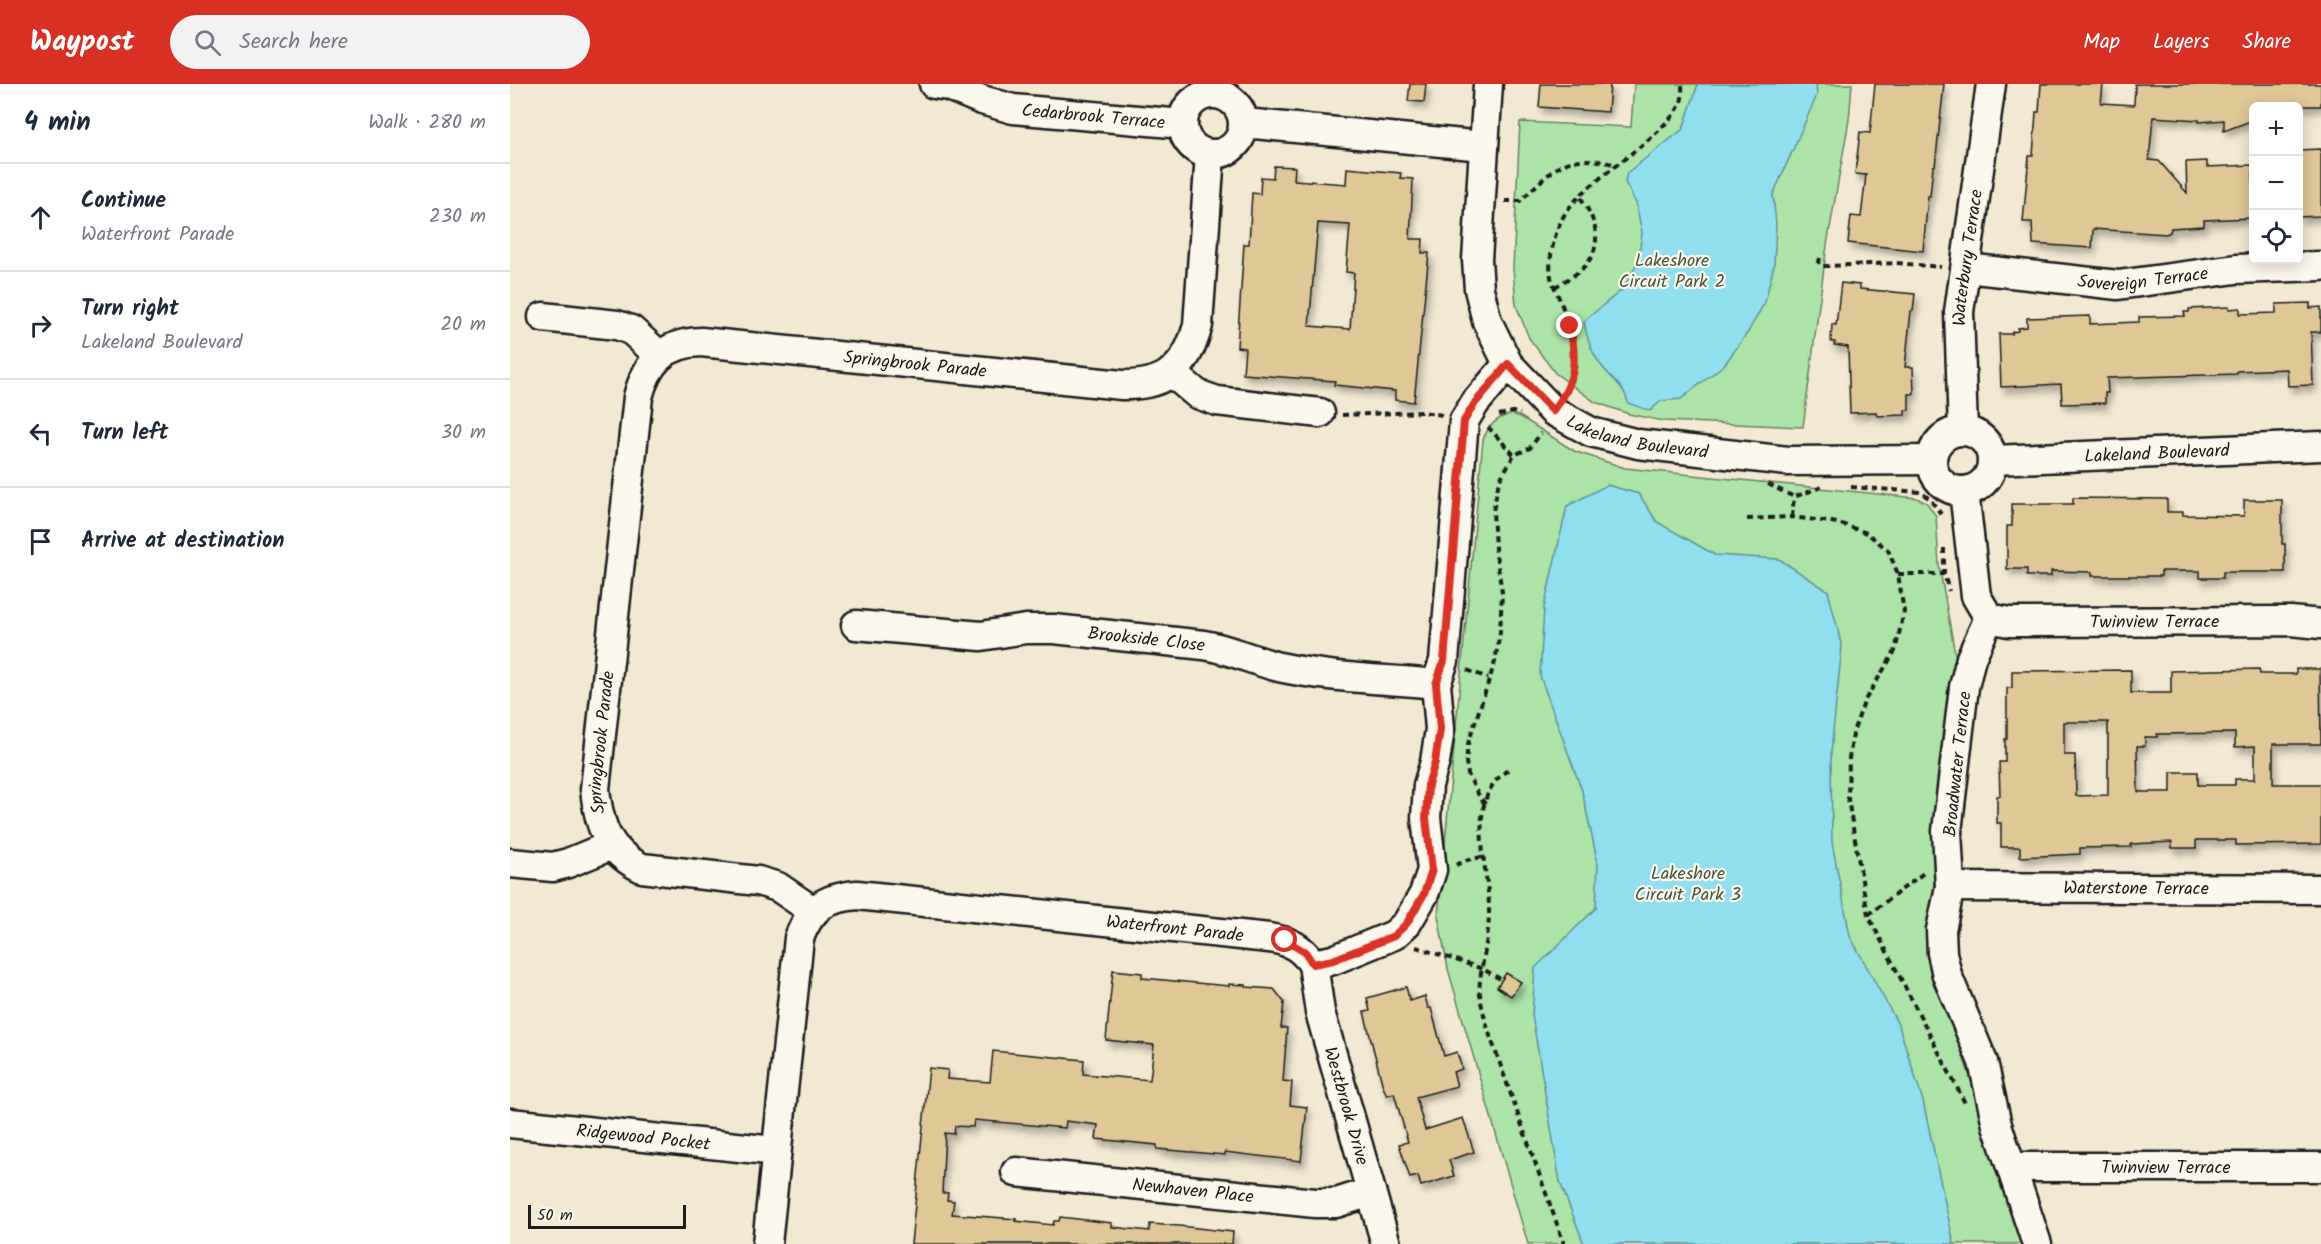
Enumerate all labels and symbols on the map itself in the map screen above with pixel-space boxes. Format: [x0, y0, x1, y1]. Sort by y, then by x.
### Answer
street label: Cedarbrook Terrace [1020, 97, 1166, 138]
street label: Waterbury Terrace [1946, 188, 1992, 326]
park label: Lakeshore Circuit Park 2 [1619, 247, 1725, 297]
street label: Sovereign Terrace [2076, 260, 2210, 301]
route end [1556, 312, 1582, 338]
street label: Springbrook Parade [842, 344, 988, 387]
street label: Lakeland Boulevard [1560, 408, 1710, 468]
street label: Lakeland Boulevard [2084, 437, 2231, 472]
street label: Twinview Terrace [2090, 608, 2219, 638]
street label: Brookside Close [1086, 620, 1206, 661]
street label: Springbrook Parade [582, 670, 624, 816]
street label: Broadwater Terrace [1936, 690, 1981, 838]
park label: Lakeshore Circuit Park 3 [1635, 860, 1741, 910]
street label: Waterstone Terrace [2063, 875, 2209, 904]
street label: Waterfront Parade [1105, 908, 1245, 951]
route start [1271, 926, 1297, 952]
street label: Westbrook Drive [1315, 1044, 1376, 1169]
street label: Ridgewood Pocket [575, 1117, 713, 1160]
street label: Twinview Terrace [2101, 1154, 2231, 1183]
street label: Newhaven Place [1131, 1171, 1255, 1213]
scale bar [528, 1202, 686, 1230]

